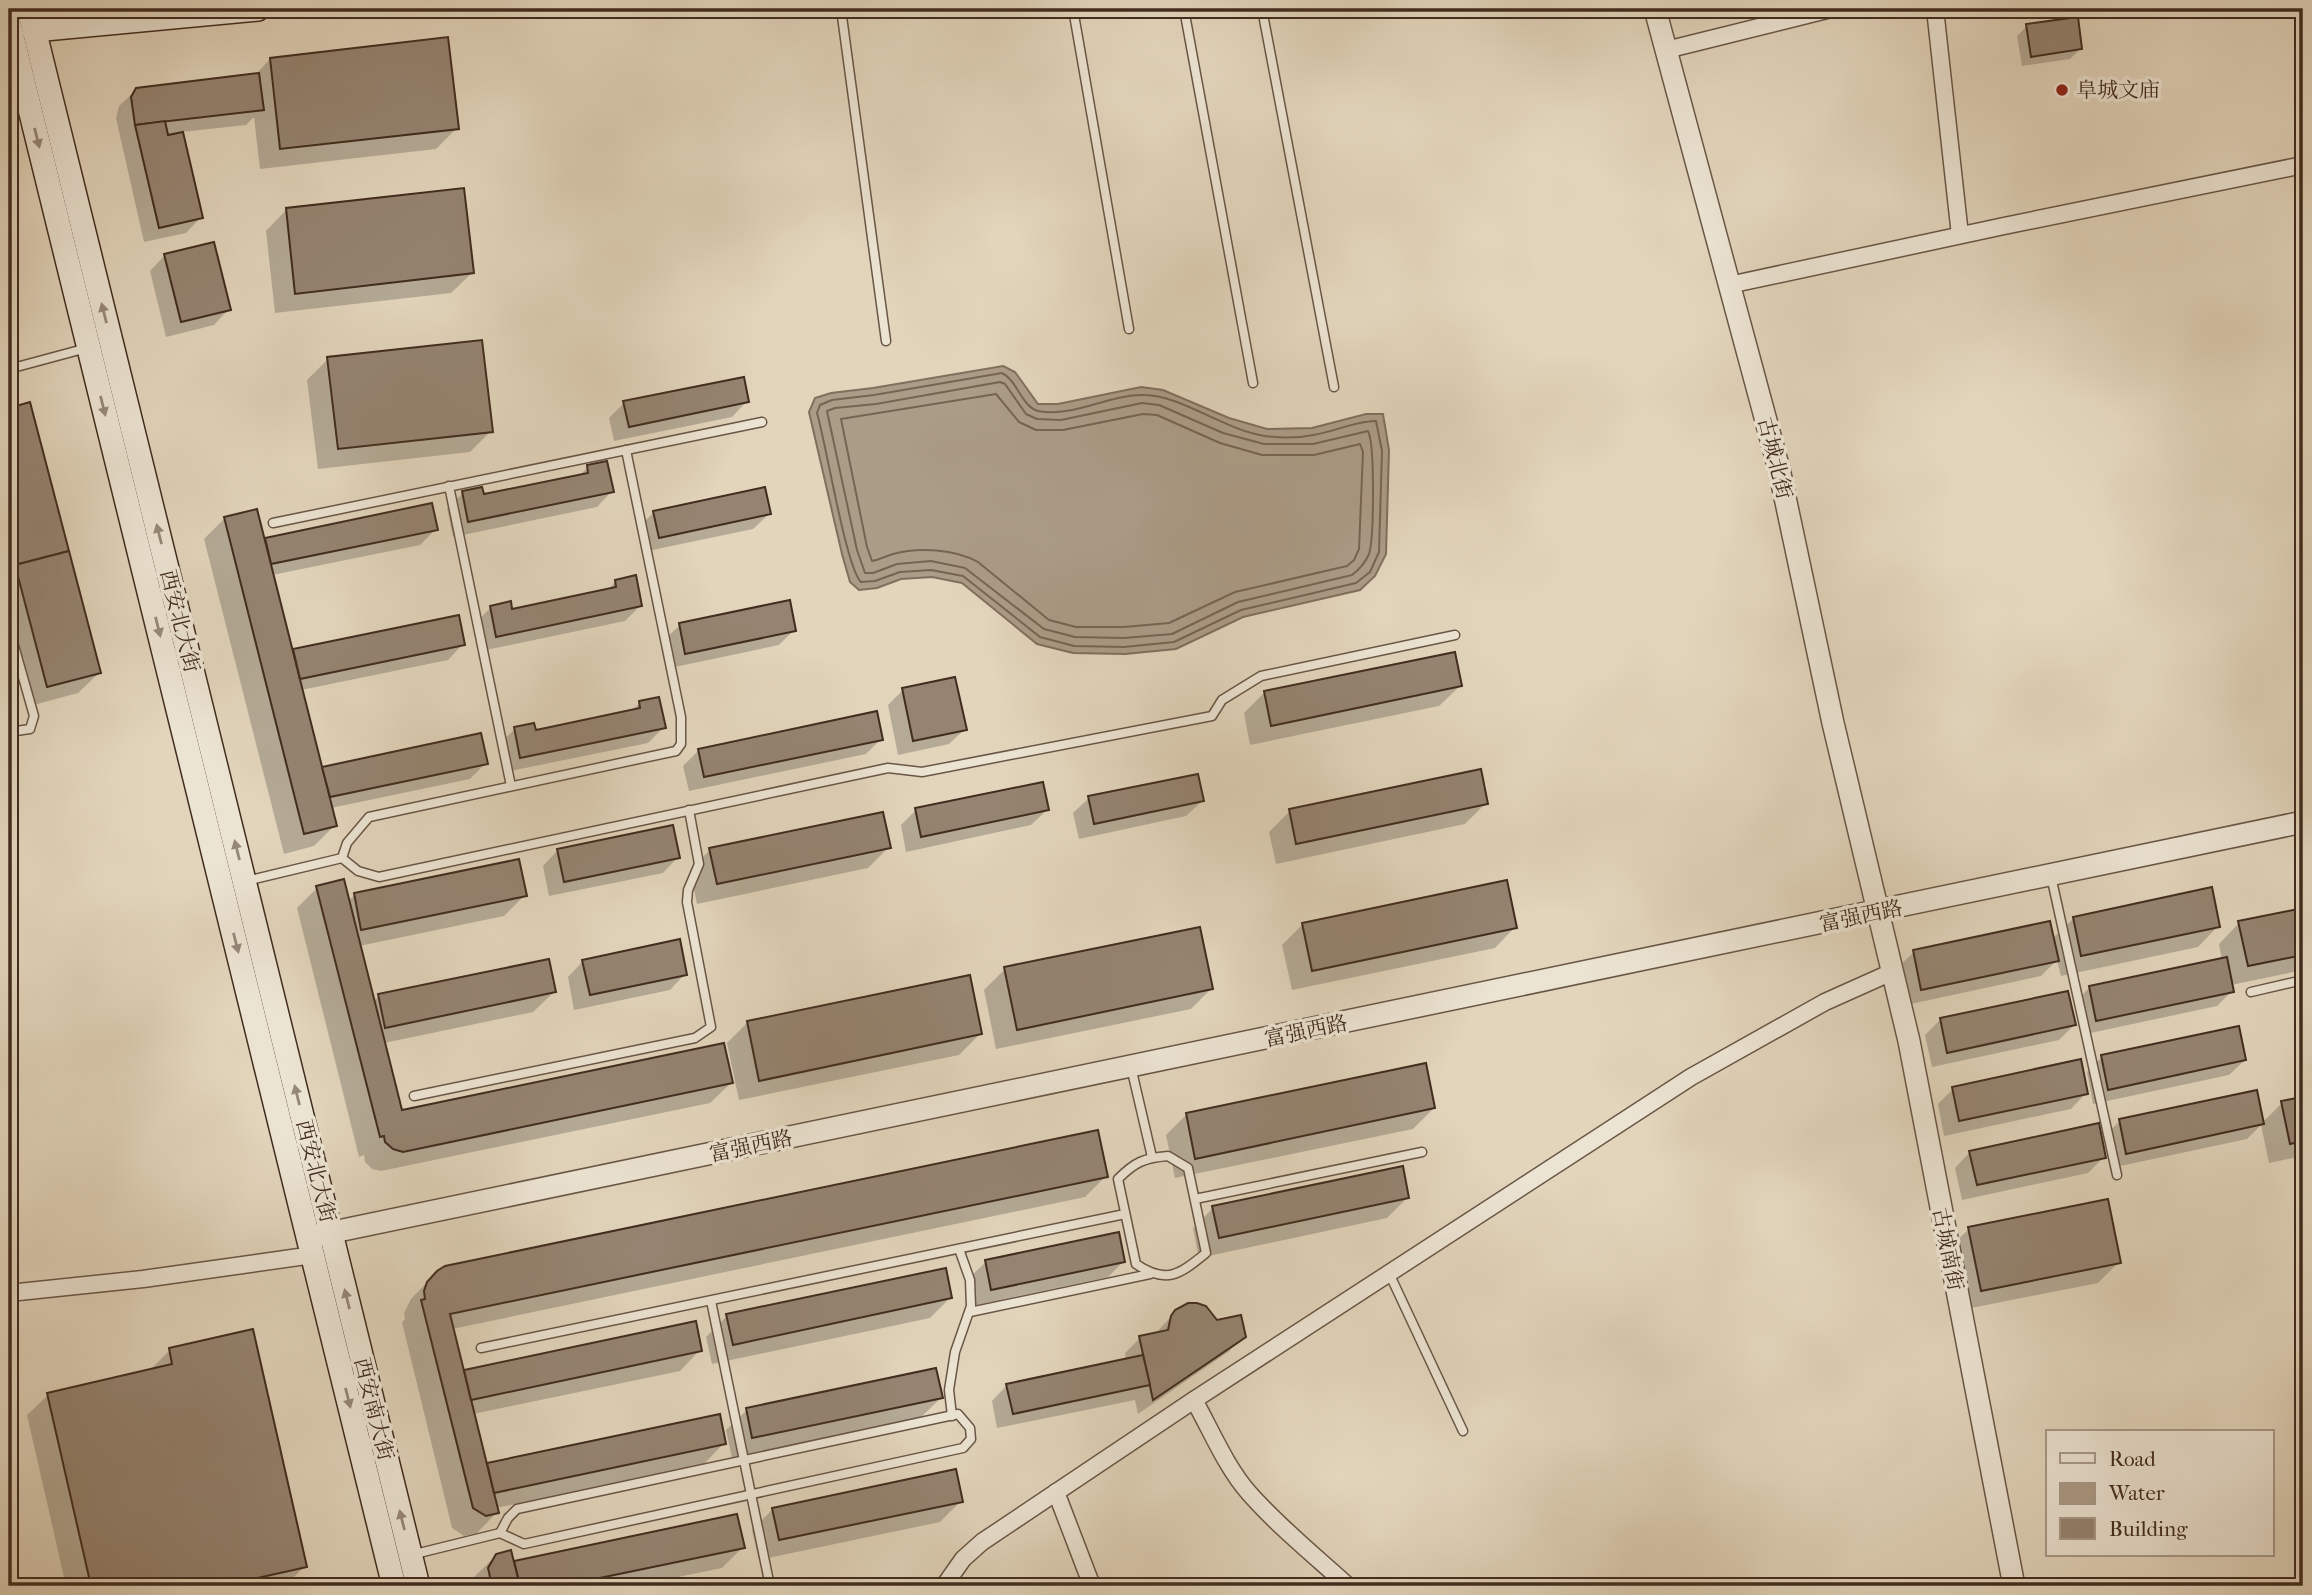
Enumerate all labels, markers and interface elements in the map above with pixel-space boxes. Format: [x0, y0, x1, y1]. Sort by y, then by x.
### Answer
place label: 阜城文庙 [2076, 78, 2160, 102]
marker: 阜城文庙 [2054, 82, 2070, 98]
one-way arrow [32, 127, 43, 149]
one-way arrow [98, 302, 109, 324]
one-way arrow [98, 395, 109, 417]
street label: 古城北街 [1753, 414, 1797, 502]
one-way arrow [153, 523, 164, 545]
street label: 西安北大街 [156, 567, 204, 675]
one-way arrow [153, 616, 164, 638]
one-way arrow [231, 839, 242, 861]
street label: 富强西路 [1817, 896, 1905, 936]
one-way arrow [231, 932, 242, 954]
street label: 富强西路 [1262, 1011, 1350, 1051]
one-way arrow [291, 1084, 302, 1106]
street label: 西安北大街 [292, 1117, 340, 1225]
street label: 富强西路 [707, 1126, 795, 1166]
street label: 古城南街 [1928, 1205, 1968, 1293]
one-way arrow [341, 1288, 352, 1310]
street label: 西安南大街 [350, 1355, 398, 1463]
one-way arrow [343, 1387, 354, 1409]
legend [2046, 1430, 2274, 1556]
text: Road [2109, 1447, 2156, 1471]
text: Water [2108, 1481, 2165, 1505]
one-way arrow [396, 1509, 407, 1531]
text: Building [2109, 1517, 2188, 1541]

